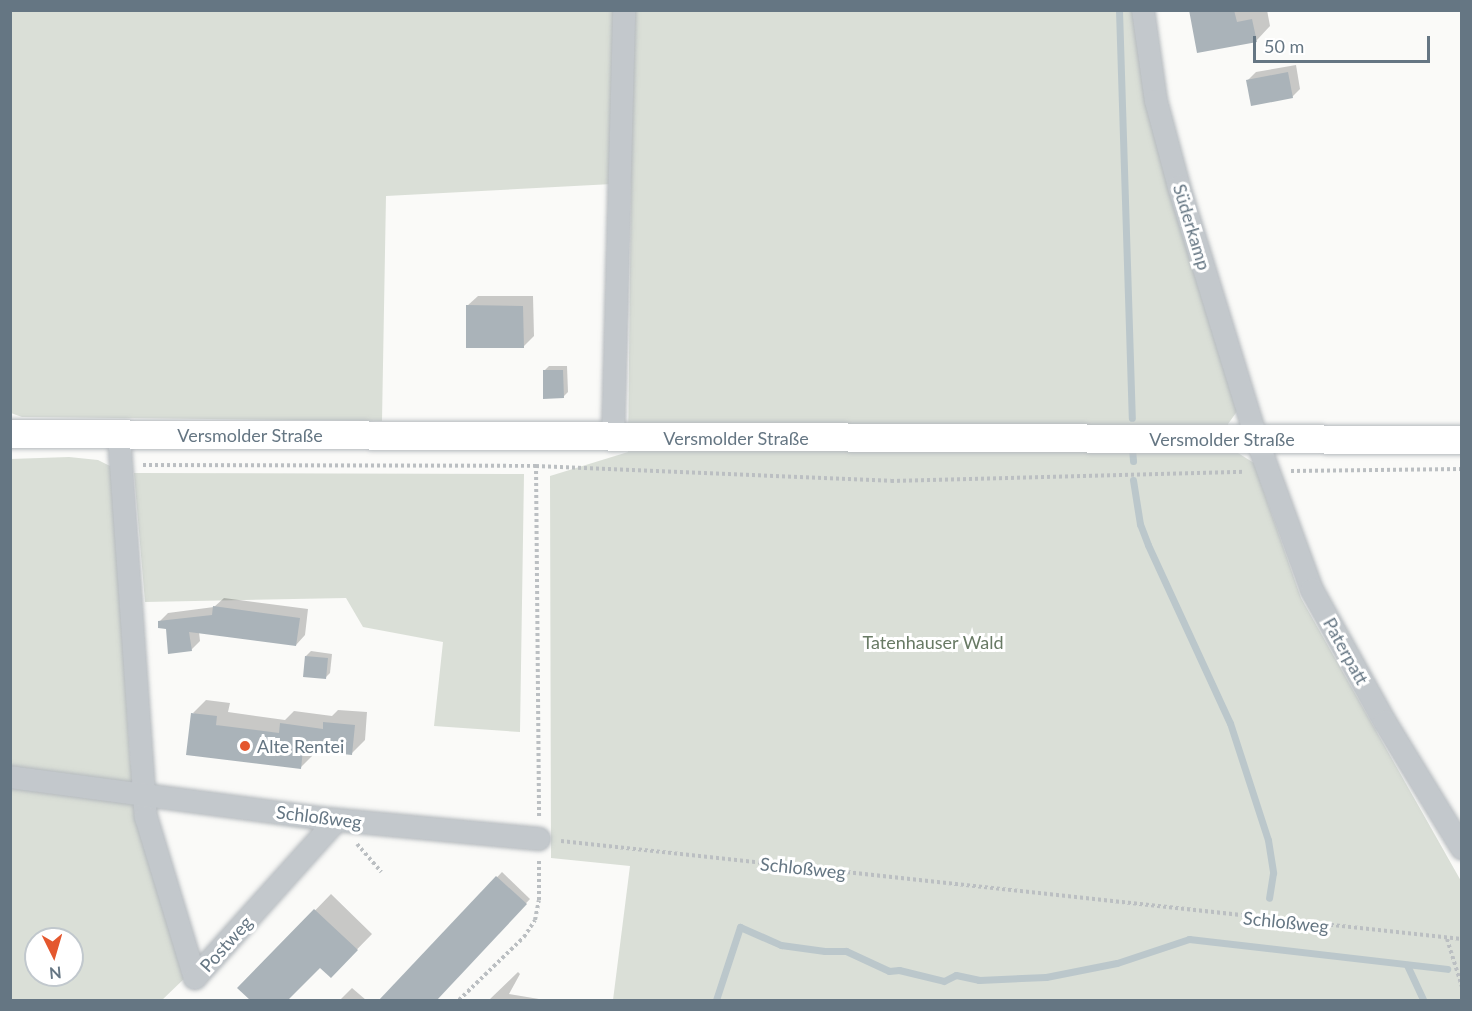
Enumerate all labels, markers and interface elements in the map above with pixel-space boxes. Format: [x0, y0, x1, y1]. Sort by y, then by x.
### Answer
scale bar [1256, 24, 1433, 62]
text: 50 m [1264, 35, 1304, 57]
street label: Süderkamp [1169, 181, 1215, 273]
street label: Versmolder Straße [177, 424, 323, 446]
street label: Versmolder Straße [663, 427, 809, 449]
street label: Versmolder Straße [1149, 428, 1295, 450]
street label: Paterpatt [1319, 614, 1373, 688]
park label: Tatenhauser Wald [862, 631, 1004, 653]
place label: Alte Rentei [257, 735, 344, 757]
marker: Alte Rentei [238, 739, 252, 753]
street label: Schloßweg [275, 801, 363, 833]
street label: Schloßweg [759, 853, 847, 883]
street label: Schloßweg [1242, 907, 1330, 937]
street label: Postweg [195, 912, 257, 976]
north arrow [24, 927, 84, 987]
text: N [48, 963, 62, 983]

